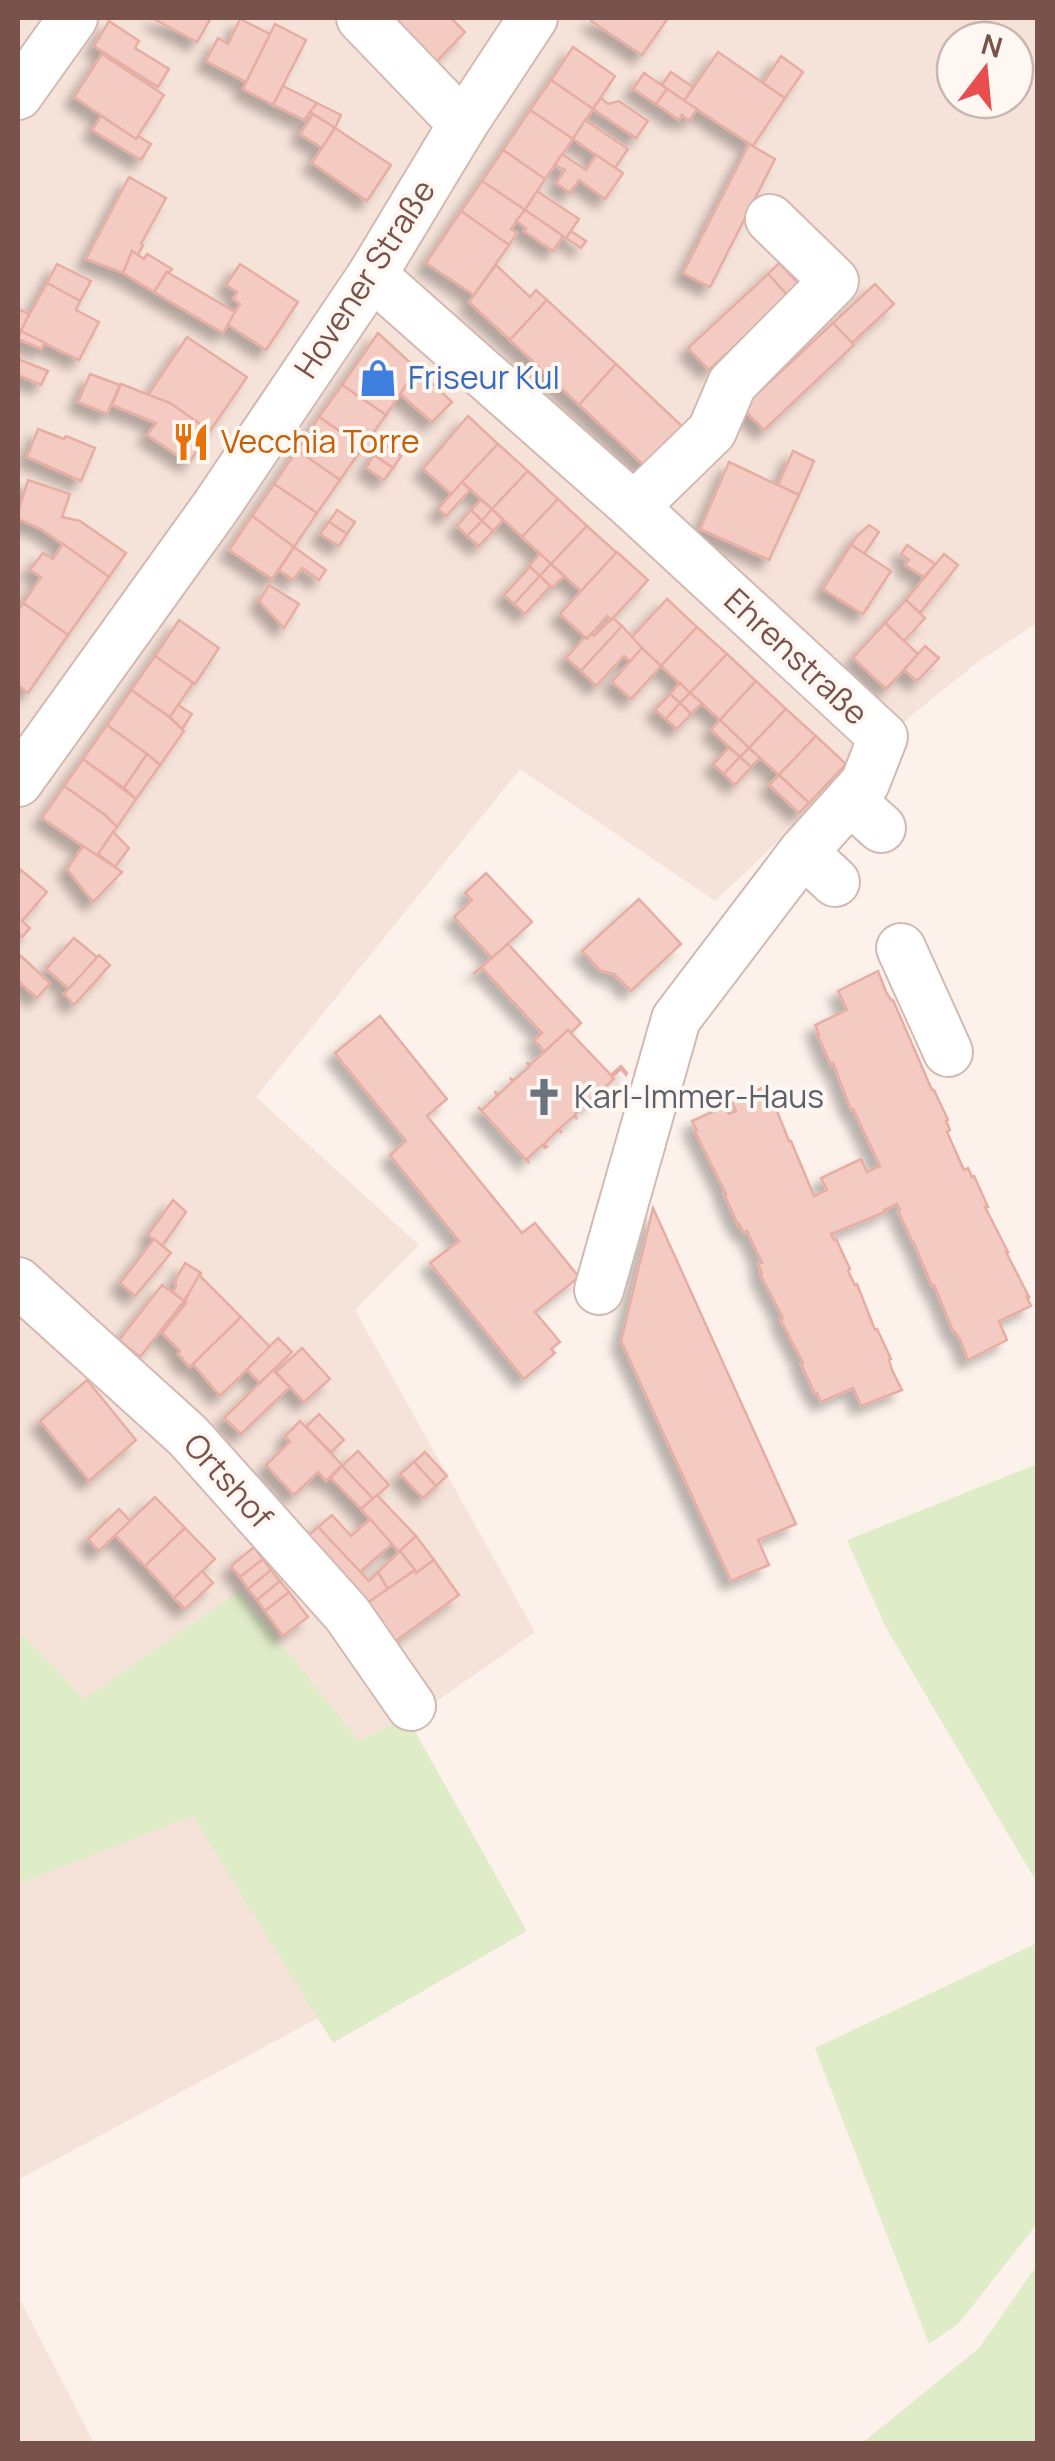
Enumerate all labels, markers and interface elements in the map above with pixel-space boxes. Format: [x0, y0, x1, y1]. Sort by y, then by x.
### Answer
north arrow [935, 20, 1035, 120]
text: N [977, 24, 1007, 66]
street label: Hovener Straße [283, 171, 445, 386]
place label: Friseur Kul [408, 355, 560, 399]
shop icon: Friseur Kul [357, 357, 399, 399]
place label: Vecchia Torre [221, 419, 420, 463]
restaurant icon: Vecchia Torre [170, 421, 212, 463]
street label: Ehrenstraße [715, 578, 878, 734]
place label: Karl-Immer-Haus [574, 1074, 824, 1118]
church icon: Karl-Immer-Haus [523, 1076, 565, 1118]
street label: Ortshof [174, 1423, 284, 1538]

